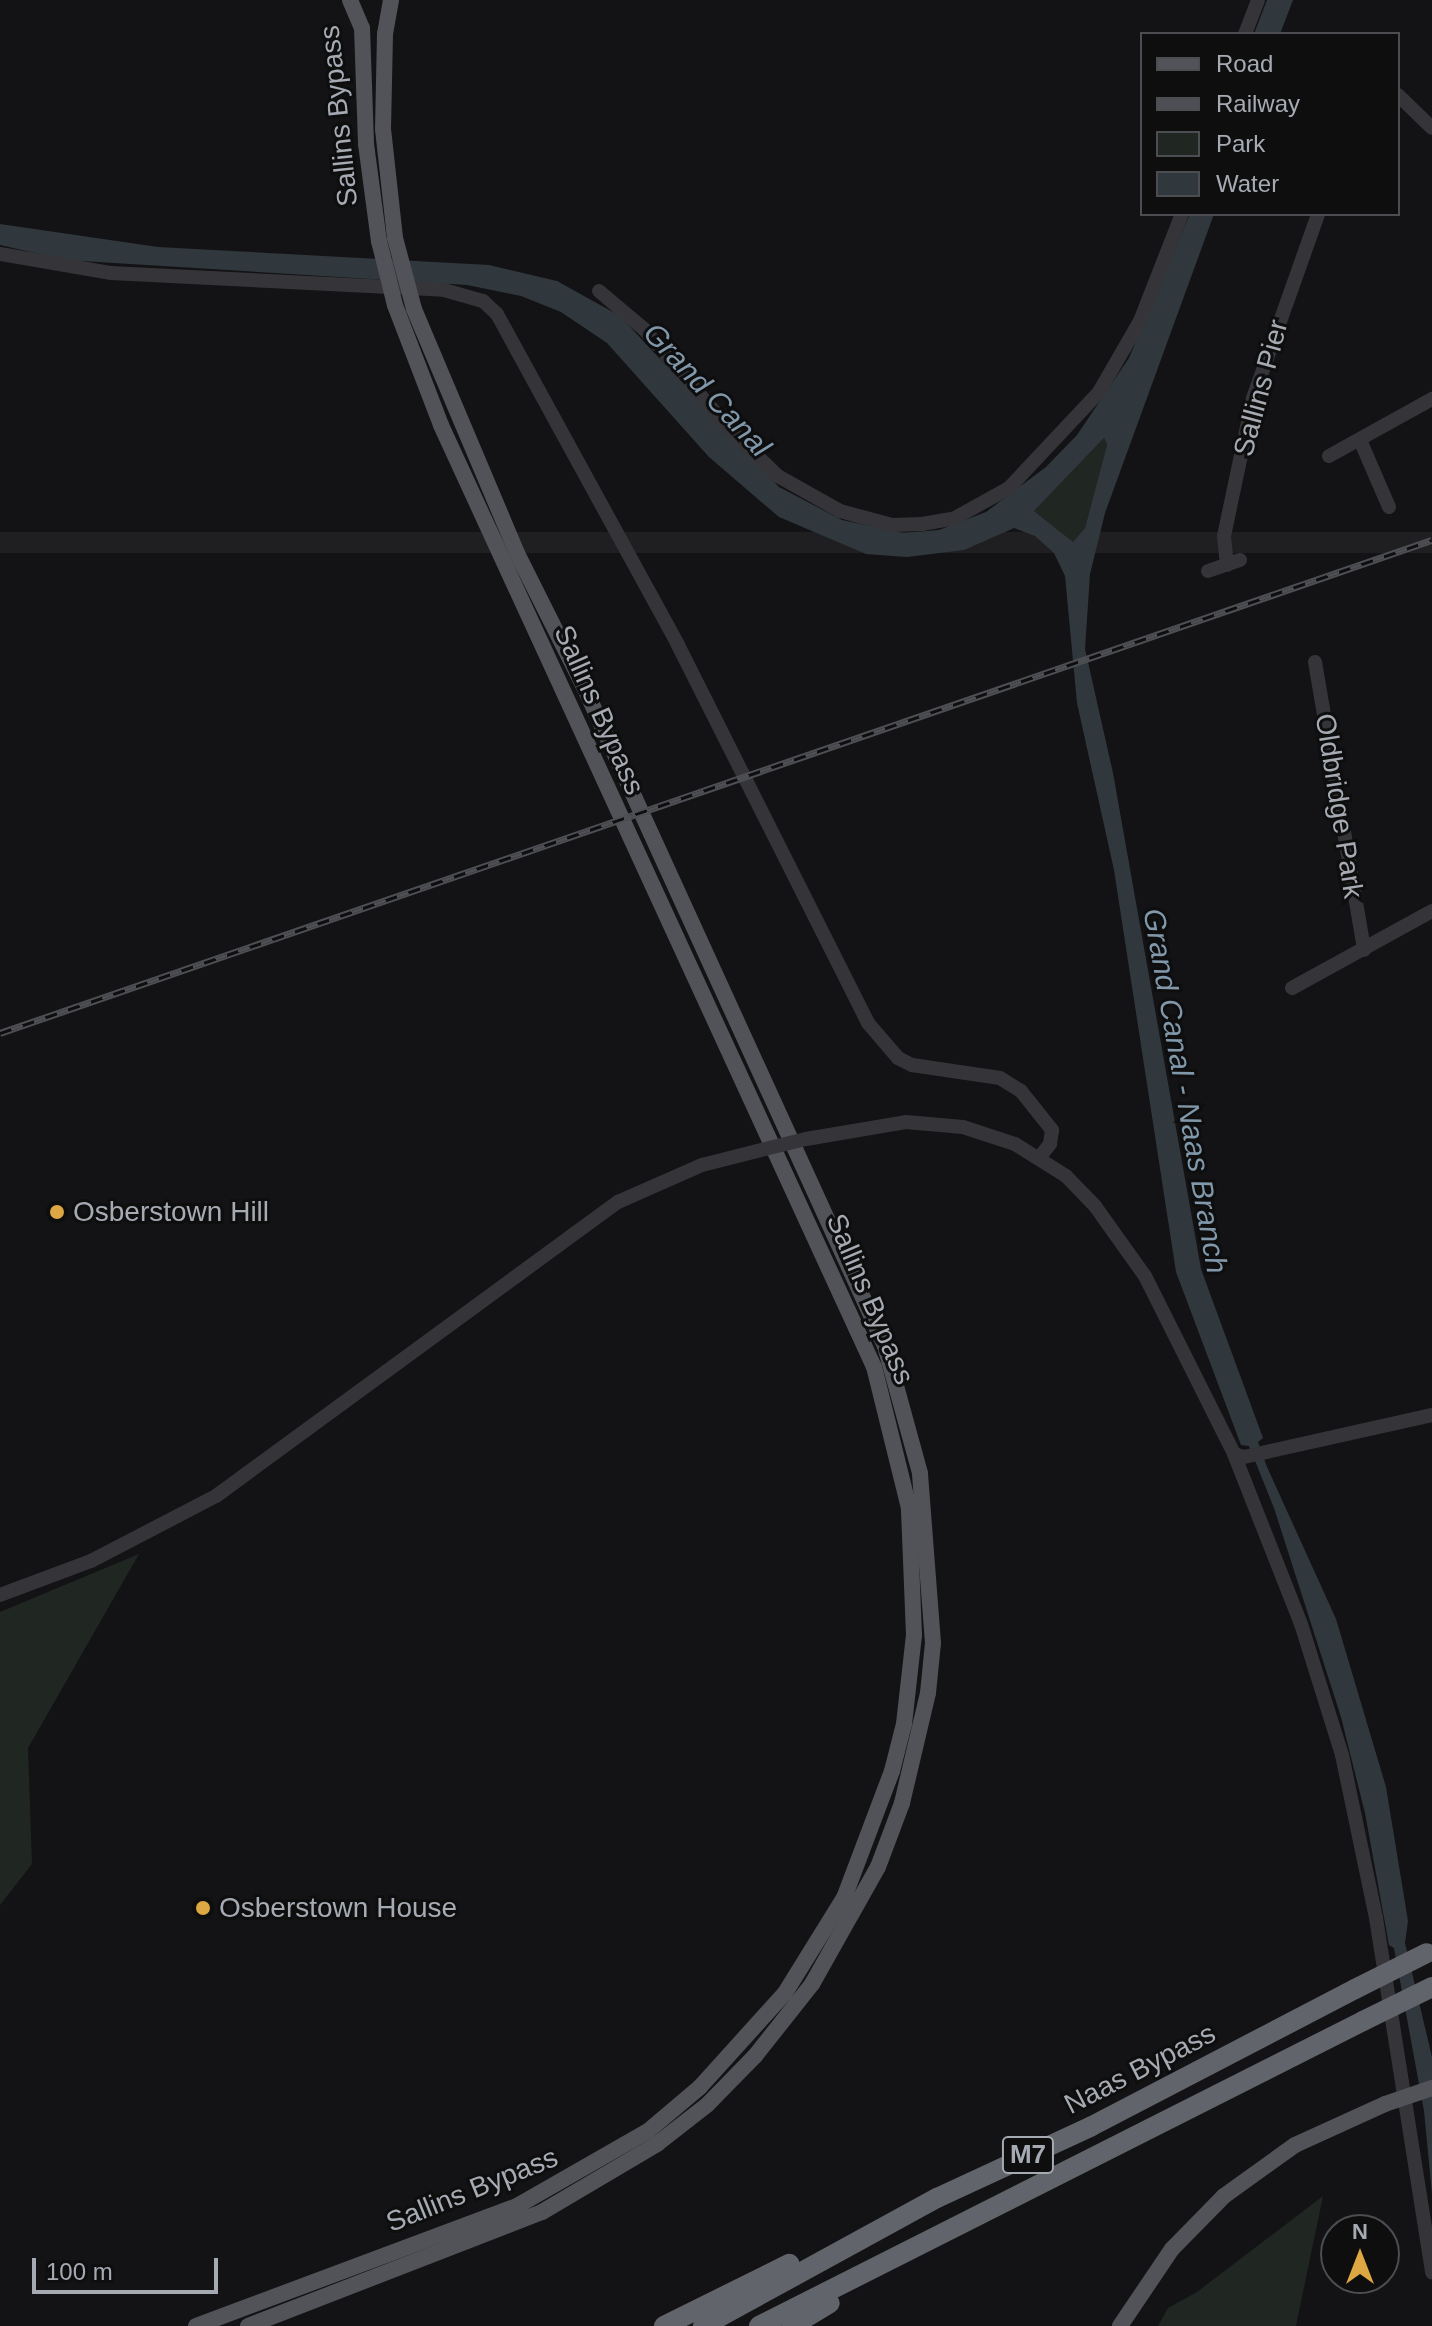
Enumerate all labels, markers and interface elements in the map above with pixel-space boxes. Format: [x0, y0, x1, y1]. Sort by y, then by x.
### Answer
street label: Sallins Bypass [313, 24, 365, 208]
legend [1140, 32, 1400, 216]
text: Road [1216, 50, 1273, 77]
text: Railway [1216, 90, 1300, 117]
text: Park [1216, 130, 1265, 157]
text: Water [1216, 170, 1279, 197]
water label: Grand Canal [636, 316, 778, 464]
street label: Sallins Pier [1227, 316, 1295, 460]
street label: Sallins Bypass [547, 620, 651, 800]
street label: Oldbridge Park [1308, 711, 1370, 901]
water label: Grand Canal - Naas Branch [1135, 906, 1235, 1276]
place label: Osberstown Hill [73, 1195, 269, 1229]
marker: Osberstown Hill [48, 1203, 66, 1221]
street label: Sallins Bypass [819, 1209, 921, 1389]
place label: Osberstown House [219, 1891, 457, 1925]
marker: Osberstown House [194, 1899, 212, 1917]
street label: Naas Bypass [1059, 2017, 1221, 2121]
road number: M7 [1000, 2133, 1056, 2177]
street label: Sallins Bypass [381, 2140, 563, 2240]
north arrow [1320, 2214, 1400, 2294]
text: N [1352, 2219, 1368, 2244]
scale bar [36, 2242, 222, 2292]
text: 100 m [46, 2258, 113, 2285]

